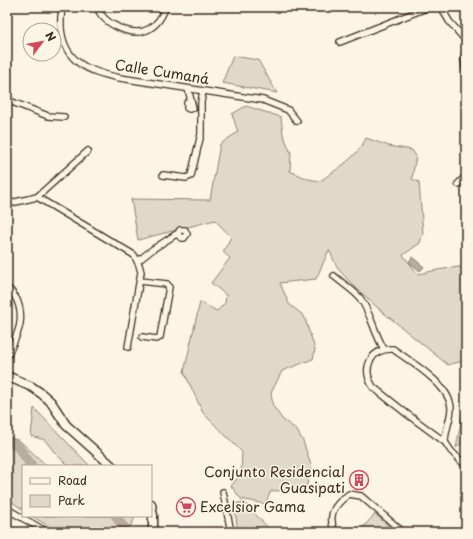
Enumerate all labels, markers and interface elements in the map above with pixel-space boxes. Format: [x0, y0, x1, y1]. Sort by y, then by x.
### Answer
north arrow [22, 22, 62, 62]
text: N [41, 28, 61, 45]
street label: Calle Cumaná [113, 54, 211, 89]
place label: Conjunto Residencial Guasipati [204, 461, 345, 498]
legend [22, 465, 152, 517]
building icon: Conjunto Residencial Guasipati [348, 469, 370, 491]
text: Road [58, 471, 87, 489]
text: Park [58, 491, 85, 509]
supermarket icon: Excelsior Gama [175, 496, 197, 518]
place label: Excelsior Gama [200, 496, 305, 517]

